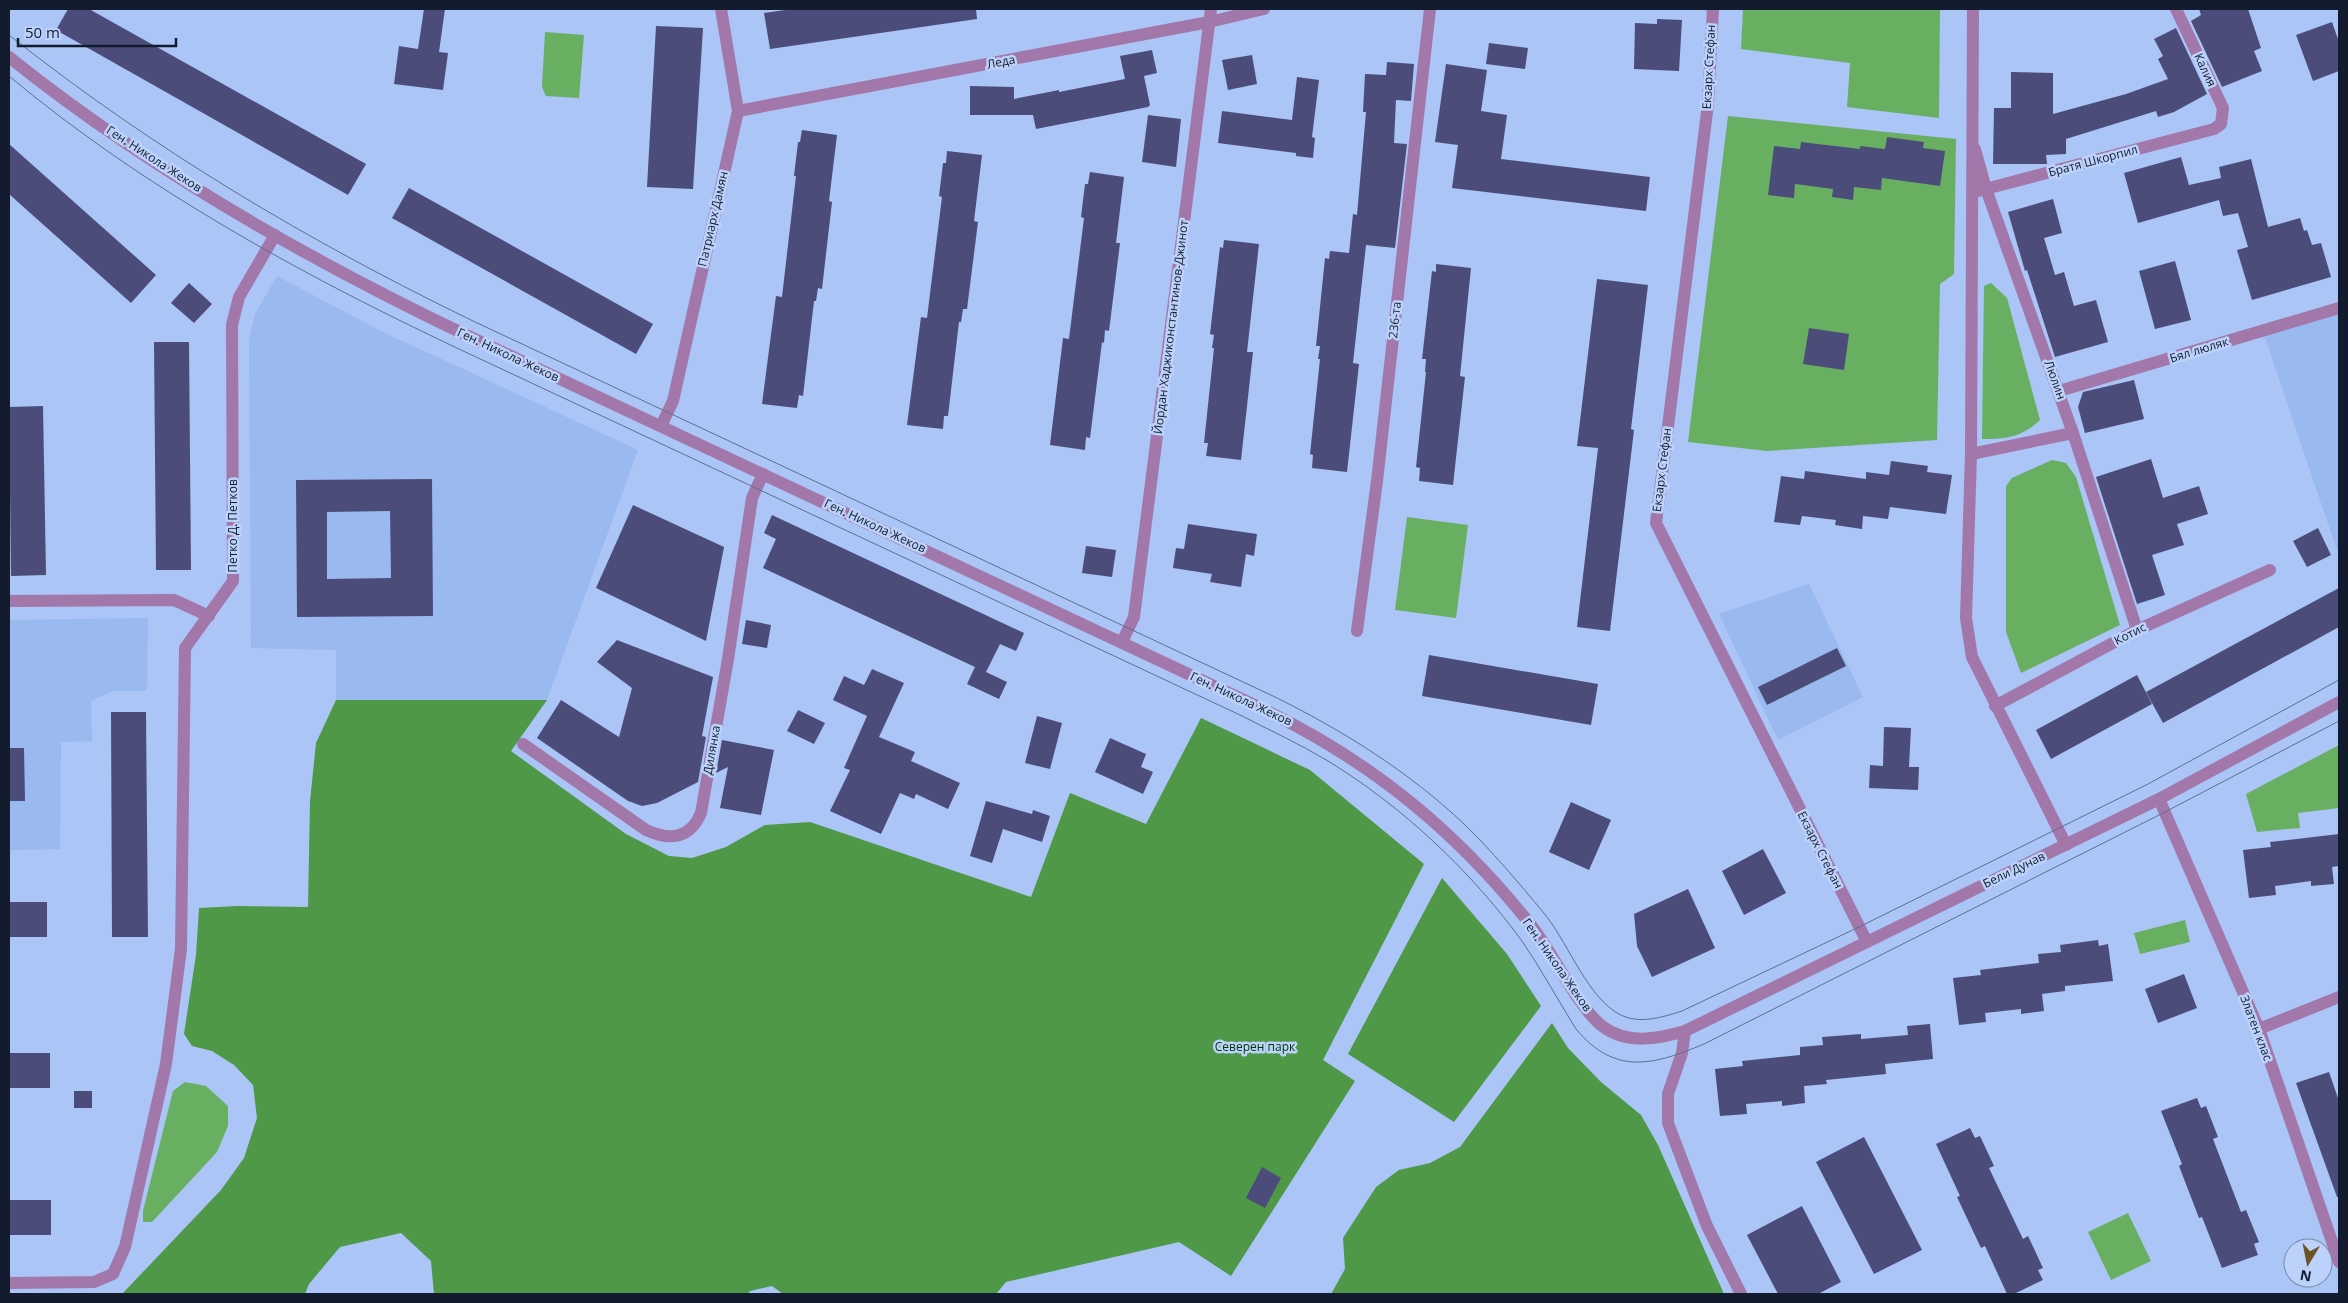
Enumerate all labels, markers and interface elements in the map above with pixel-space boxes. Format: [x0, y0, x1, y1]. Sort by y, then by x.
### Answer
scale bar [18, 15, 175, 47]
text: 50 m [25, 22, 60, 42]
street label: Екзарх Стефан [1698, 24, 1719, 110]
street label: Леда [985, 50, 1017, 73]
street label: Калия [2190, 50, 2221, 89]
street label: Ген. Никола Жеков [103, 121, 205, 196]
street label: Братя Шкорпил [2046, 140, 2139, 181]
street label: Патриарх Дамян [693, 170, 732, 268]
street label: Йордан Хаджиконстантинов-Джинот [1149, 219, 1192, 435]
street label: 236-та [1384, 301, 1405, 339]
street label: Ген. Никола Жеков [455, 323, 562, 386]
street label: Бял люляк [2167, 332, 2231, 366]
street label: Люлин [2041, 358, 2070, 402]
street label: Екзарх Стефан [1648, 427, 1675, 513]
street label: Петко Д. Петков [224, 479, 241, 573]
street label: Ген. Никола Жеков [822, 494, 929, 557]
street label: Котис [2111, 618, 2149, 649]
street label: Ген. Никола Жеков [1188, 667, 1295, 730]
street label: Дилянка [699, 724, 724, 776]
street label: Екзарх Стефан [1794, 808, 1847, 891]
street label: Бели Дунав [1980, 847, 2048, 892]
street label: Ген. Никола Жеков [1519, 915, 1596, 1015]
street label: Златен клас [2236, 993, 2277, 1063]
park label: Северен парк [1215, 1038, 1296, 1055]
north arrow [2283, 1238, 2333, 1288]
text: N [2298, 1266, 2313, 1287]

